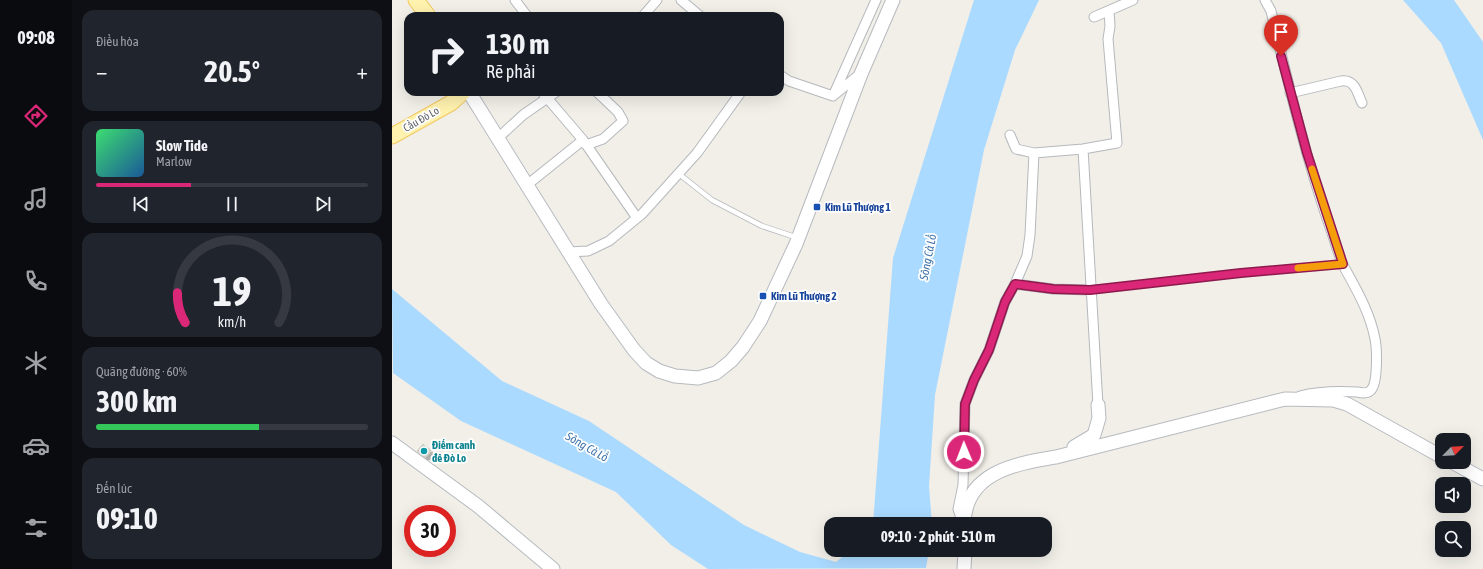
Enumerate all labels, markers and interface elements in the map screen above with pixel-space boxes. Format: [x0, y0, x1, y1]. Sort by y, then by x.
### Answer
pin [1264, 15, 1298, 56]
icon: arrive [1270, 21, 1292, 43]
text: 09:08 [17, 27, 55, 48]
icon: right [420, 28, 472, 80]
text: 130 m [486, 28, 549, 60]
text: Điều hòa [96, 34, 139, 49]
text: 20.5° [204, 54, 260, 88]
text: − [96, 58, 107, 84]
text: + [357, 58, 368, 84]
text: Rẽ phải [486, 61, 535, 82]
icon: directions [22, 102, 50, 130]
street label: Cầu Đò Lo [401, 104, 441, 134]
text: Slow Tide [156, 137, 208, 154]
text: Marlow [156, 154, 192, 169]
icon: music [22, 185, 50, 213]
icon: previous [130, 193, 152, 215]
icon: pause [221, 193, 243, 215]
icon: next [312, 193, 334, 215]
place label: Kim Lũ Thượng 1 [825, 201, 891, 213]
marker: Kim Lũ Thượng 1 [812, 202, 822, 212]
water label: Sông Cà Lồ [916, 232, 939, 282]
text: 19 [212, 266, 252, 314]
icon: phone [22, 267, 50, 295]
place label: Kim Lũ Thượng 2 [771, 290, 837, 302]
marker: Kim Lũ Thượng 2 [758, 291, 768, 301]
text: km/h [218, 313, 246, 329]
icon: climate [22, 349, 50, 377]
text: Quãng đường · 60% [96, 364, 187, 379]
text: 300 km [96, 384, 177, 418]
water label: Sông Cà Lồ [562, 429, 611, 465]
position arrow [943, 431, 985, 473]
icon: car [22, 432, 50, 460]
north arrow [1435, 433, 1471, 469]
map controls [1435, 433, 1471, 557]
place label: Điếm canh đê Đò Lo [432, 439, 475, 464]
marker: Điếm canh đê Đò Lo [419, 446, 429, 456]
button: sound [1435, 477, 1471, 513]
text: Đến lúc [96, 481, 132, 496]
text: 09:10 [96, 501, 158, 535]
speed limit sign: 30 [404, 505, 456, 557]
icon: filters [22, 514, 50, 542]
button: search [1435, 521, 1471, 557]
text: 09:10 · 2 phút · 510 m [881, 528, 995, 545]

